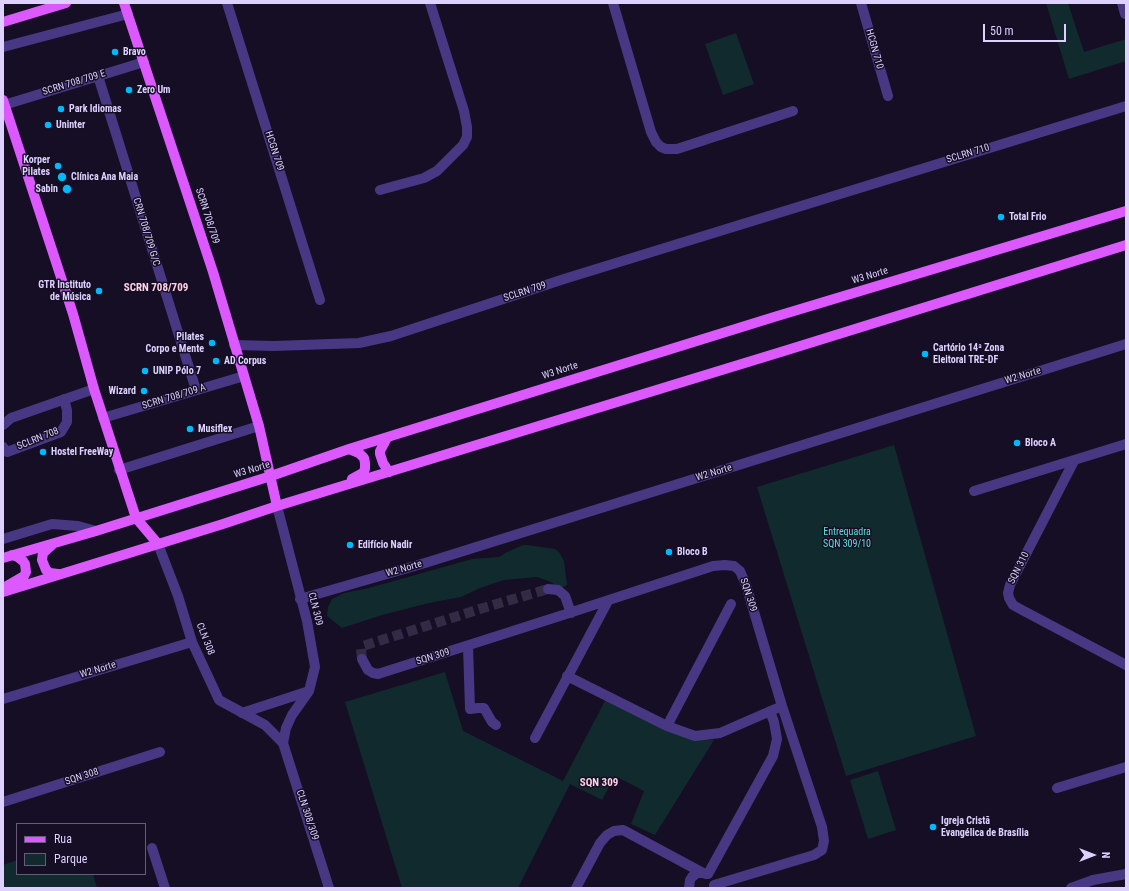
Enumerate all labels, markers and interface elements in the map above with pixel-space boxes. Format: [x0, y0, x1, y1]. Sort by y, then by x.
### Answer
scale bar [985, 16, 1068, 42]
text: 50 m [990, 24, 1014, 38]
street label: HCGN 710 [863, 28, 885, 70]
place label: Bravo [123, 46, 146, 58]
marker: Bravo [110, 47, 120, 57]
street label: SCRN 708/709 E [41, 68, 107, 98]
place label: Zero Um [137, 84, 171, 96]
marker: Zero Um [124, 85, 134, 95]
place label: Park Idiomas [69, 103, 122, 115]
marker: Park Idiomas [56, 104, 66, 114]
place label: Uninter [56, 119, 85, 131]
marker: Uninter [43, 120, 53, 130]
street label: HCGN 709 [262, 130, 286, 172]
street label: SCLRN 710 [945, 142, 991, 166]
place label: Korper Pilates [22, 154, 50, 178]
marker: Korper Pilates [53, 161, 63, 171]
marker: Clínica Ana Maia [56, 171, 68, 183]
place label: Clínica Ana Maia [71, 171, 138, 183]
place label: Sabin [36, 183, 58, 195]
marker: Sabin [61, 183, 73, 195]
street label: SCRN 708/709 [192, 187, 222, 245]
street label: CRN 708/709 G/C [130, 197, 162, 267]
place label: Total Frio [1009, 211, 1046, 223]
marker: Total Frio [996, 212, 1006, 222]
street label: W3 Norte [851, 265, 889, 287]
place label: GTR Instituto de Música [38, 279, 91, 302]
street label: SCLRN 709 [502, 279, 548, 305]
district label: SCRN 708/709 [124, 281, 188, 295]
marker: GTR Instituto de Música [94, 286, 104, 296]
place label: Pilates Corpo e Mente [146, 331, 204, 354]
marker: Pilates Corpo e Mente [207, 338, 217, 348]
place label: Cartório 14ª Zona Eleitoral TRE-DF [933, 342, 1004, 366]
marker: Cartório 14ª Zona Eleitoral TRE-DF [920, 349, 930, 359]
place label: AD Corpus [224, 355, 266, 367]
marker: AD Corpus [211, 356, 221, 366]
street label: W3 Norte [541, 360, 579, 382]
place label: UNIP Pólo 7 [153, 365, 201, 377]
street label: W2 Norte [1004, 365, 1042, 387]
marker: UNIP Pólo 7 [140, 366, 150, 376]
street label: SCRN 708/709 A [141, 382, 207, 412]
place label: Wizard [109, 385, 136, 397]
marker: Wizard [139, 386, 149, 396]
place label: Musiflex [198, 423, 232, 435]
marker: Musiflex [185, 424, 195, 434]
street label: SCLRN 708 [15, 425, 61, 453]
place label: Bloco A [1025, 437, 1056, 449]
marker: Bloco A [1012, 438, 1022, 448]
place label: Hostel FreeWay [51, 446, 113, 458]
marker: Hostel FreeWay [38, 447, 48, 457]
street label: W3 Norte [233, 459, 271, 481]
street label: W2 Norte [695, 462, 733, 484]
park label: Entrequadra SQN 309/10 [823, 526, 871, 550]
place label: Edifício Nadir [358, 539, 412, 551]
marker: Edifício Nadir [345, 540, 355, 550]
place label: Bloco B [677, 546, 708, 558]
marker: Bloco B [664, 547, 674, 557]
street label: SQN 310 [1006, 550, 1032, 586]
street label: W2 Norte [385, 558, 423, 580]
street label: SQN 309 [737, 577, 759, 613]
street label: CLN 309 [305, 591, 325, 627]
street label: CLN 308 [193, 621, 217, 657]
street label: SQN 309 [415, 646, 451, 668]
street label: W2 Norte [79, 659, 117, 681]
street label: SQN 308 [64, 766, 100, 788]
district label: SQN 309 [580, 776, 618, 790]
street label: CLN 308/309 [293, 788, 321, 842]
place label: Igreja Cristã Evangélica de Brasília [941, 815, 1029, 838]
marker: Igreja Cristã Evangélica de Brasília [928, 822, 938, 832]
legend [16, 823, 146, 875]
text: Rua [54, 832, 72, 846]
north arrow [1073, 835, 1113, 875]
text: Parque [54, 852, 87, 866]
text: N [1099, 852, 1112, 858]

